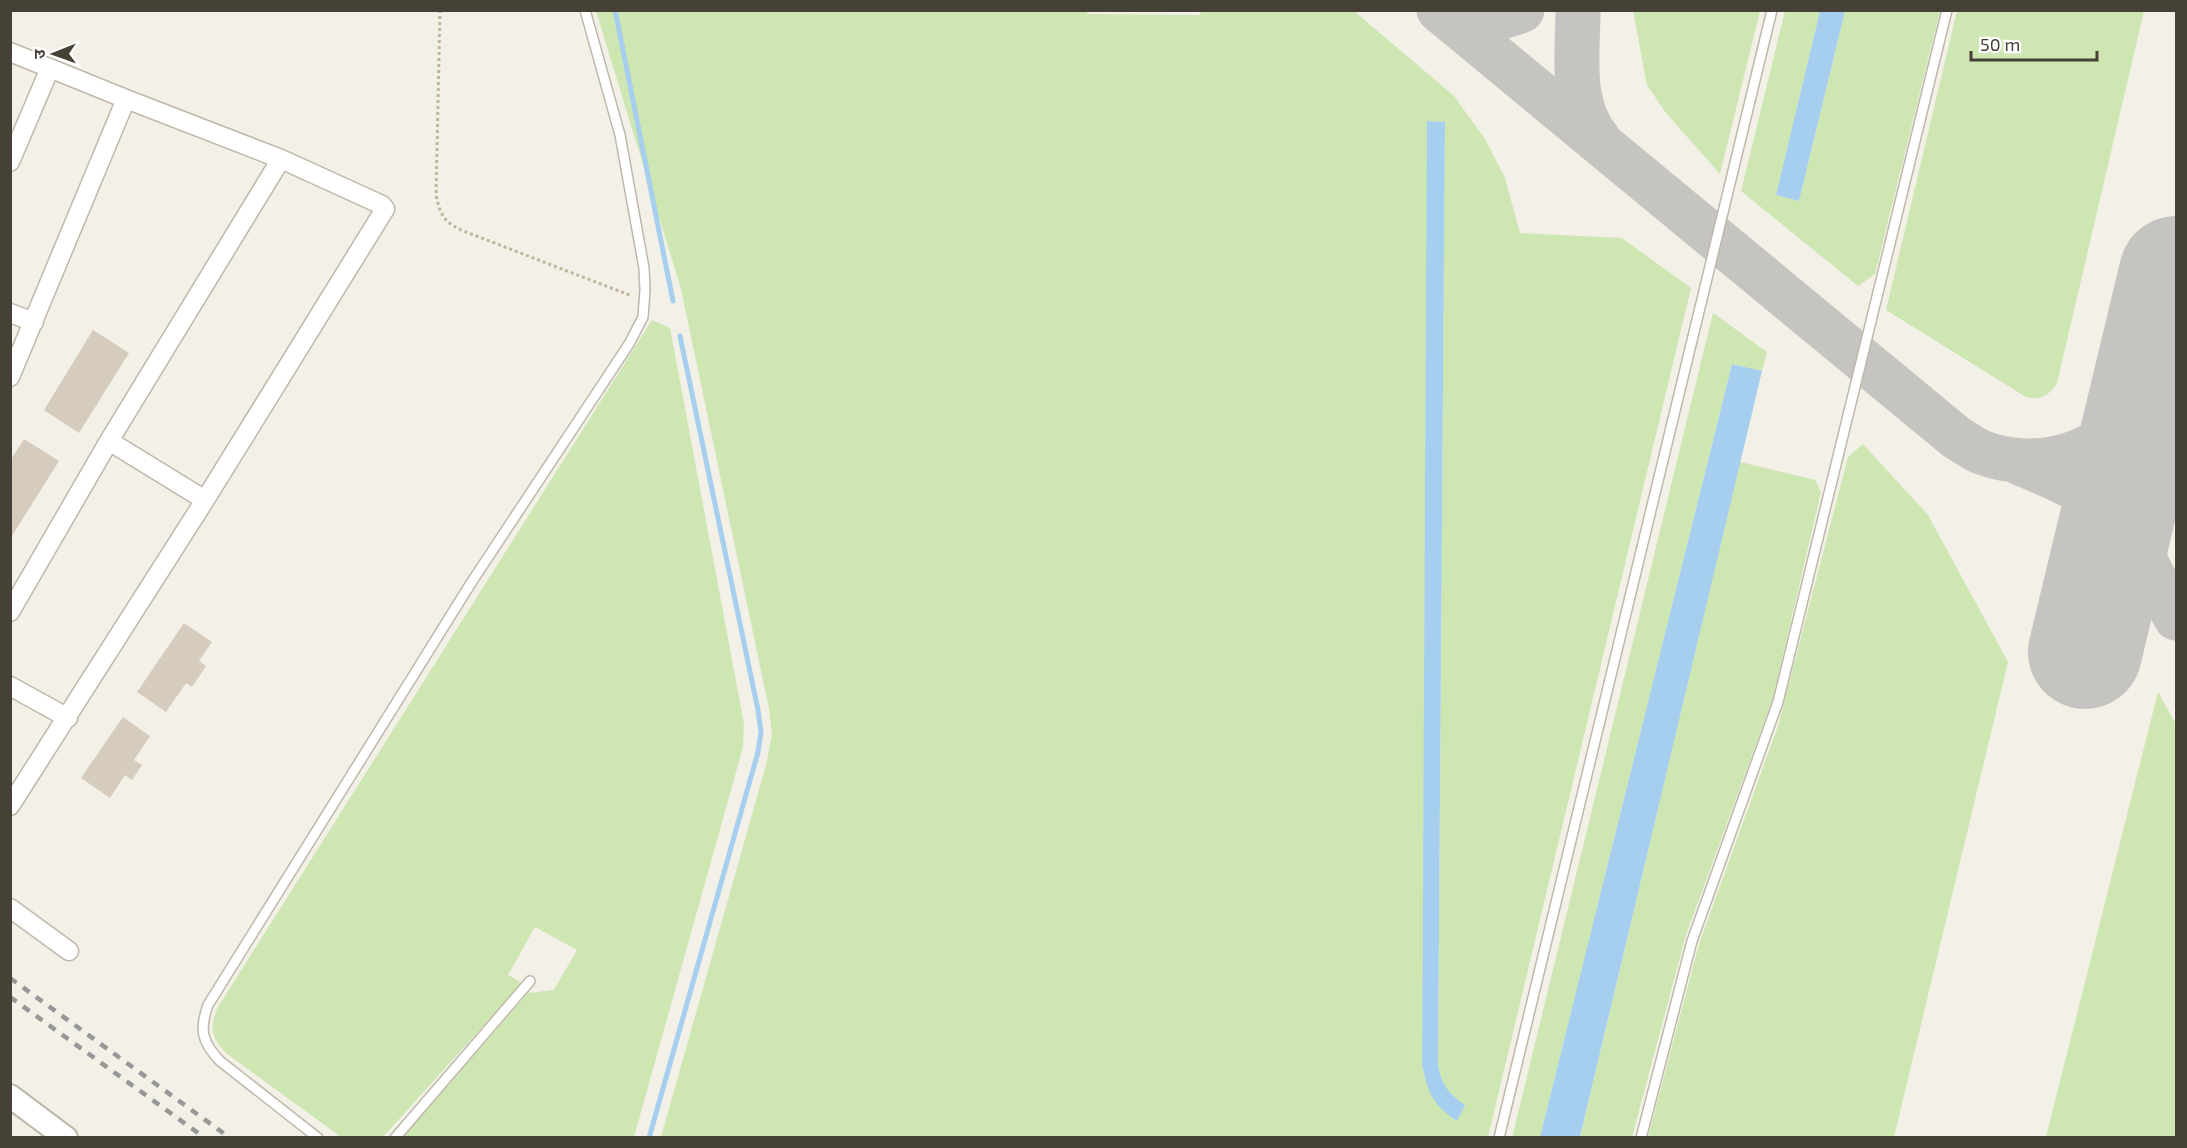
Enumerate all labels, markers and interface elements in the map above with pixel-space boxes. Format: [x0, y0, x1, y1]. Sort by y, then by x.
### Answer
north arrow [24, 24, 84, 84]
scale bar [1971, 24, 2097, 62]
text: 50 m [1980, 33, 2020, 55]
text: उ [29, 49, 48, 59]

